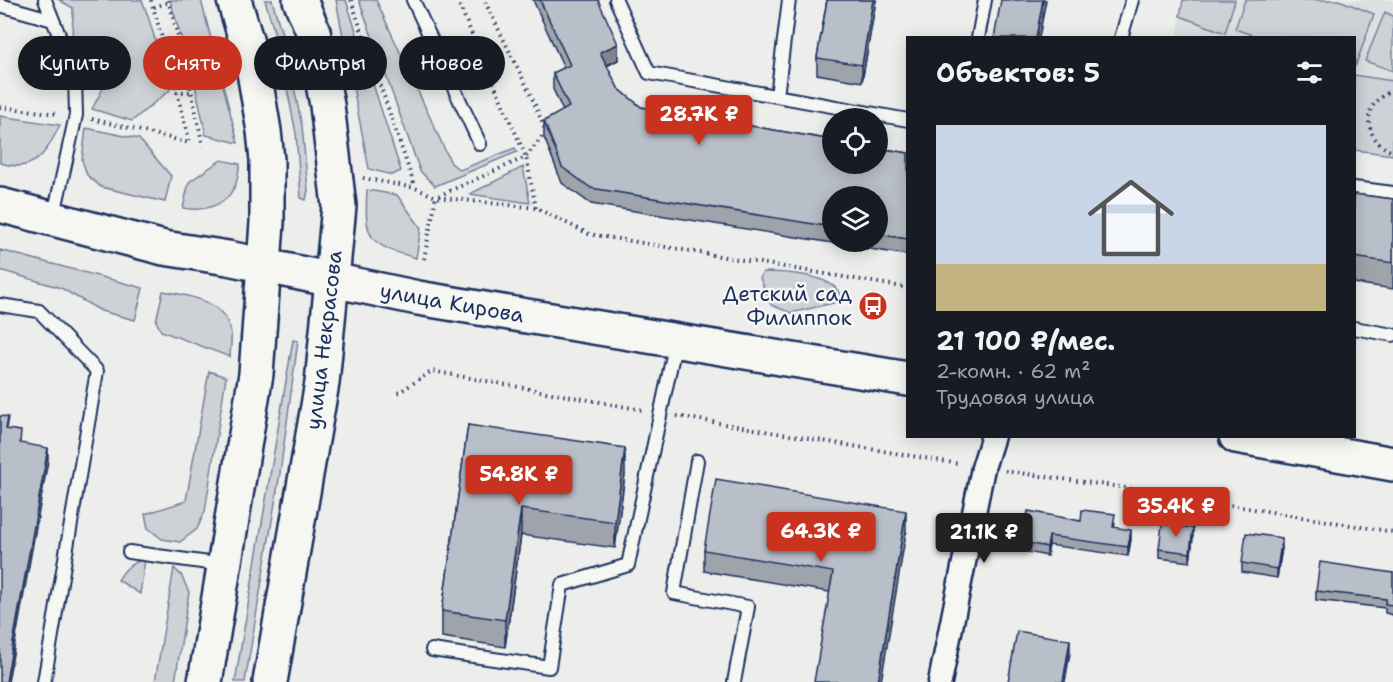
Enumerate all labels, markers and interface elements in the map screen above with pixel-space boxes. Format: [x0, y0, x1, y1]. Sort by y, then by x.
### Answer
chip: Купить [18, 36, 131, 90]
chip: Снять [143, 36, 242, 90]
chip: Фильтры [254, 36, 387, 90]
chip: Новое [399, 36, 505, 90]
text: Объектов: 5 [936, 55, 1100, 90]
icon: filters [1293, 56, 1326, 89]
pin: 28.7K ₽ [644, 95, 754, 146]
text: 28.7K ₽ [659, 101, 739, 127]
map controls [822, 108, 888, 252]
button: locate [822, 108, 888, 174]
icon: home [1077, 164, 1185, 272]
button: layers [822, 186, 888, 252]
street label: улица Некрасова [299, 249, 349, 431]
street label: улица Кирова [378, 277, 526, 329]
place label: Детский сад Филиппок [723, 280, 852, 332]
bus stop icon: Детский сад Филиппок [857, 290, 889, 322]
text: 21 100 ₽/мес. [936, 323, 1115, 358]
text: 2-комн. · 62 m² [936, 358, 1090, 384]
text: Трудовая улица [936, 384, 1095, 410]
pin: 54.8K ₽ [464, 455, 574, 506]
text: 54.8K ₽ [479, 461, 559, 487]
pin: 35.4K ₽ [1121, 487, 1231, 538]
text: 35.4K ₽ [1137, 493, 1215, 519]
pin: 64.3K ₽ [766, 512, 876, 563]
pin: 21.1K ₽ [929, 513, 1039, 564]
text: 64.3K ₽ [781, 518, 861, 544]
text: 21.1K ₽ [950, 519, 1018, 545]

